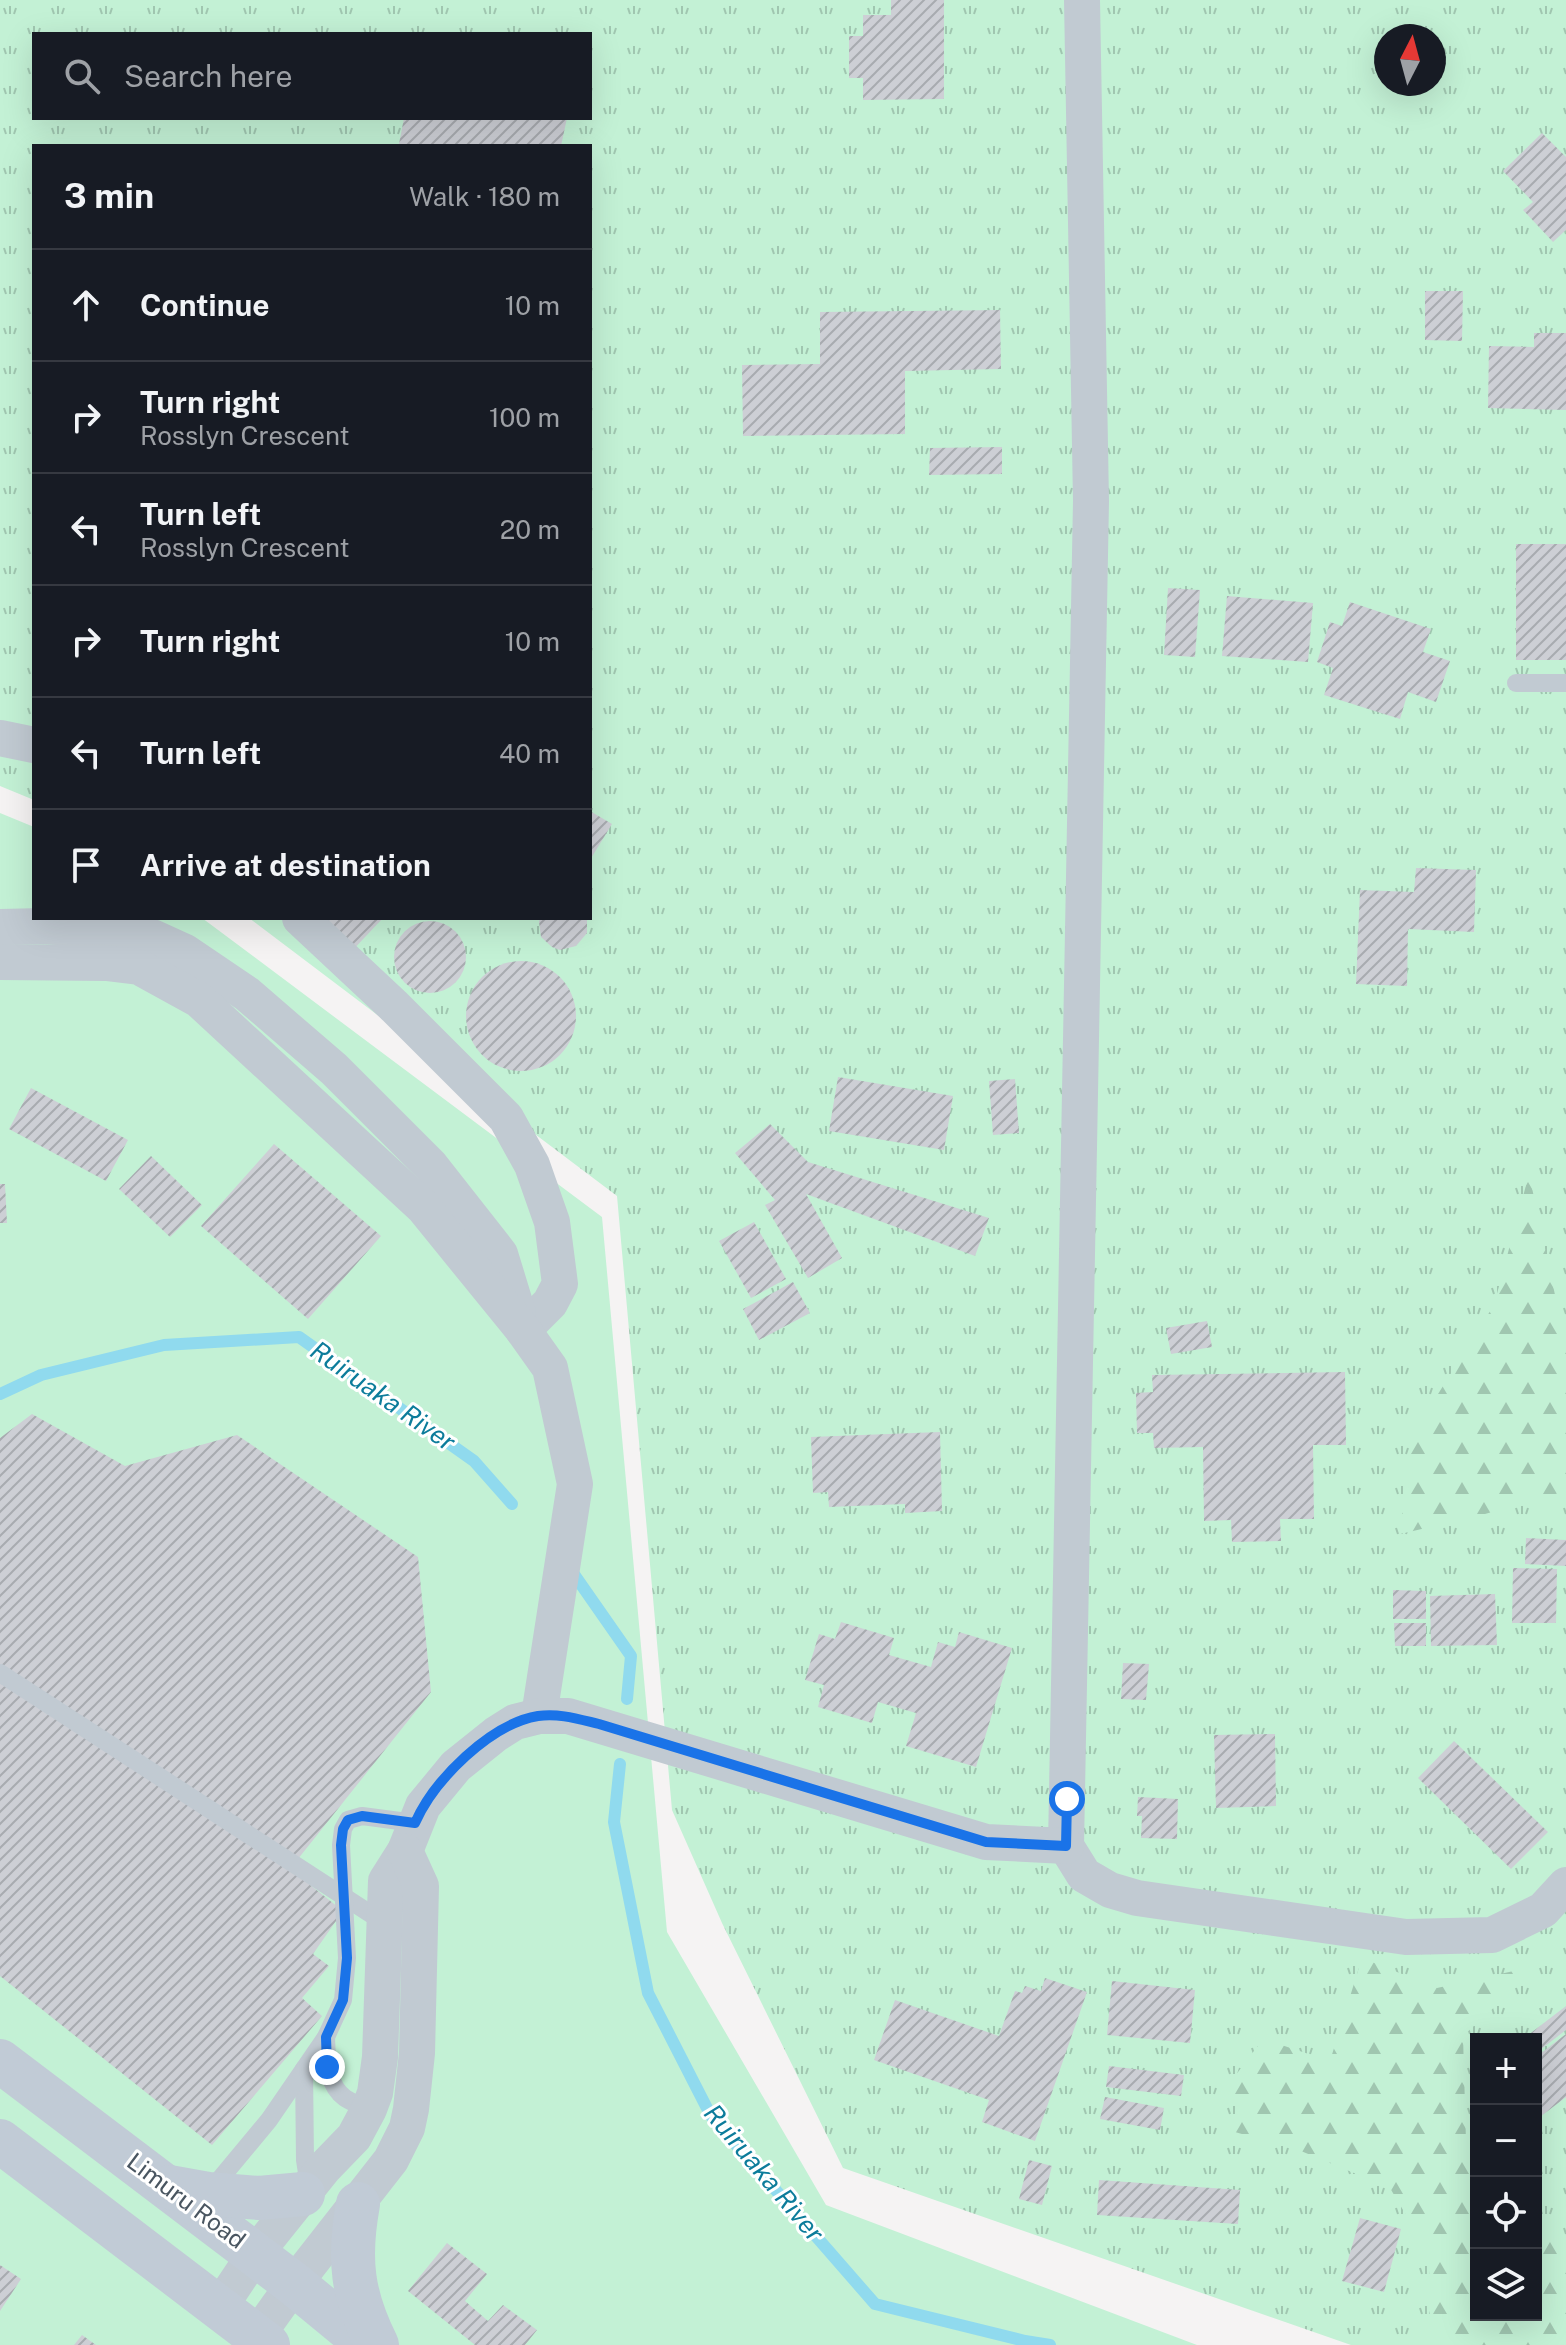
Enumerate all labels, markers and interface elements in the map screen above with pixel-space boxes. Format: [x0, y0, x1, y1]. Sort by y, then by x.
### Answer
north arrow [1374, 24, 1446, 96]
search box [32, 32, 592, 120]
icon: search [60, 54, 104, 98]
text: Search here [124, 58, 292, 94]
text: 3 min [64, 176, 154, 216]
text: Walk · 180 m [409, 181, 560, 212]
icon: ahead [64, 283, 108, 327]
text: Continue [140, 287, 270, 323]
text: 10 m [505, 290, 560, 321]
text: Turn right [140, 384, 280, 420]
icon: right [64, 395, 108, 439]
text: 100 m [489, 402, 560, 433]
text: Rosslyn Crescent [140, 420, 350, 451]
text: Turn left [140, 496, 261, 532]
icon: left [64, 507, 108, 551]
text: 20 m [500, 514, 560, 545]
text: Rosslyn Crescent [140, 532, 350, 563]
icon: right [64, 619, 108, 663]
text: Turn right [140, 623, 280, 659]
text: 10 m [505, 626, 560, 657]
icon: left [64, 731, 108, 775]
text: Turn left [140, 735, 261, 771]
text: 40 m [499, 738, 560, 769]
icon: arrive [64, 843, 108, 887]
text: Arrive at destination [140, 847, 431, 883]
water label: Ruiruaka River [305, 1334, 462, 1457]
route start [1049, 1781, 1085, 1817]
map controls [1470, 2033, 1542, 2321]
button: + [1470, 2033, 1542, 2105]
route end [309, 2049, 345, 2085]
water label: Ruiruaka River [698, 2098, 831, 2248]
button: − [1470, 2105, 1542, 2177]
street label: Limuru Road [122, 2147, 251, 2254]
button: locate [1470, 2177, 1542, 2249]
button: layers [1470, 2249, 1542, 2321]

